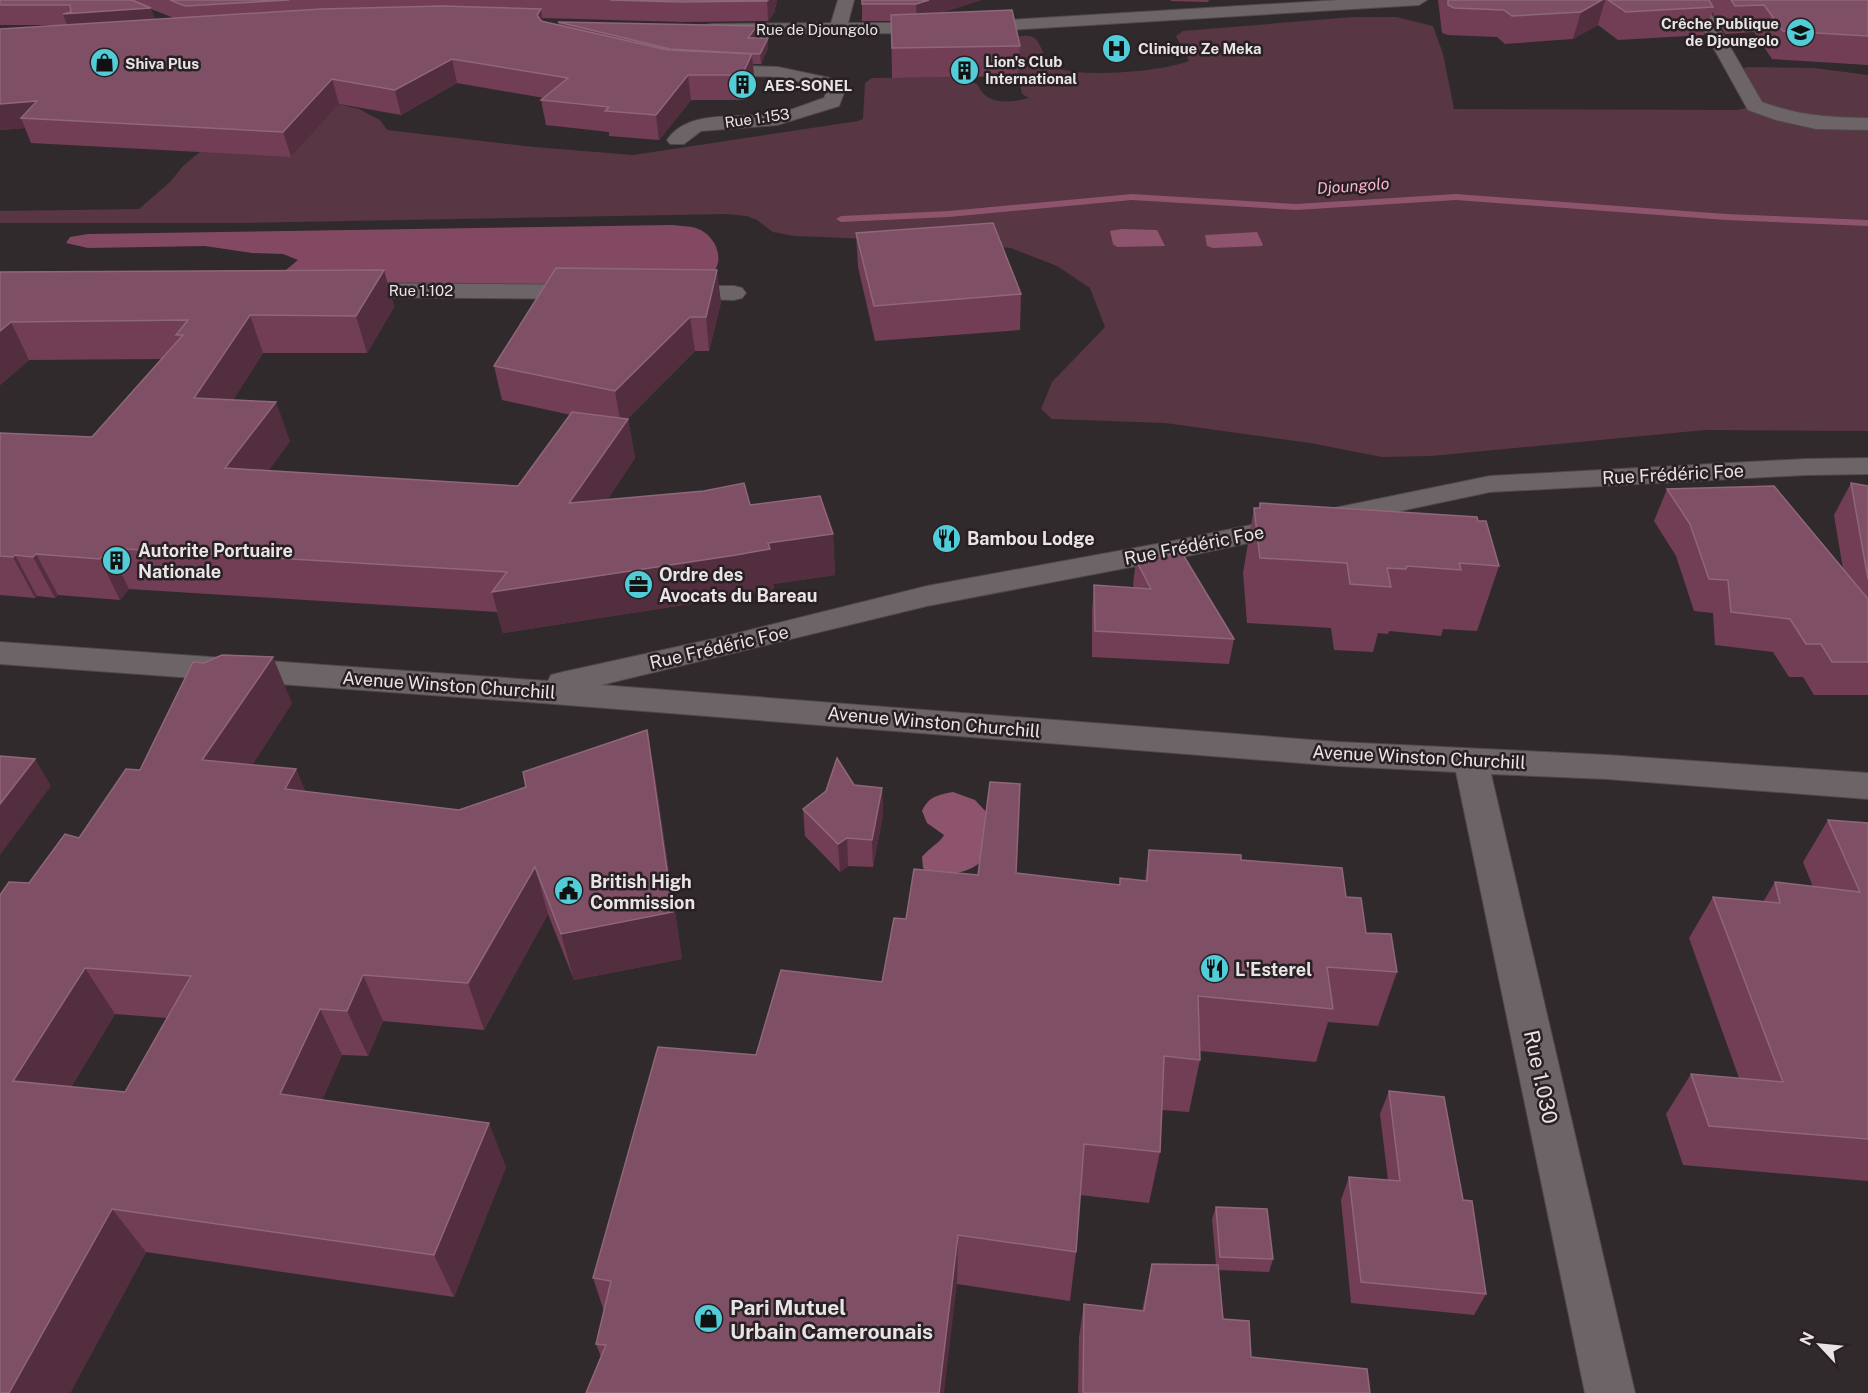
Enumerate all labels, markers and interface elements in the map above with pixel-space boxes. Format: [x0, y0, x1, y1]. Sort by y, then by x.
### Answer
place label: Crêche Publique de Djoungolo [1661, 15, 1779, 49]
school or university icon: Crêche Publique de Djoungolo [1784, 16, 1816, 48]
street label: Rue de Djoungolo [756, 21, 878, 38]
hospital icon: Clinique Ze Meka [1101, 32, 1133, 64]
place label: Clinique Ze Meka [1138, 40, 1262, 57]
shop icon: Shiva Plus [88, 47, 120, 79]
place label: Lion's Club International [985, 53, 1077, 87]
building icon: Lion's Club International [948, 54, 980, 86]
place label: Shiva Plus [125, 55, 199, 72]
building icon: AES-SONEL [727, 69, 759, 101]
place label: AES-SONEL [764, 77, 853, 94]
street label: Rue 1.153 [723, 105, 791, 131]
water label: Djoungolo [1316, 174, 1390, 198]
street label: Rue 1.102 [389, 282, 453, 299]
street label: Rue Frédéric Foe [1602, 460, 1744, 488]
street label: Rue Frédéric Foe [1122, 521, 1266, 569]
restaurant icon: Bambou Lodge [930, 522, 962, 554]
place label: Bambou Lodge [967, 528, 1095, 549]
place label: Autorite Portuaire Nationale [138, 540, 293, 582]
building icon: Autorite Portuaire Nationale [101, 544, 133, 576]
place label: Ordre des Avocats du Bareau [659, 564, 818, 606]
office icon: Ordre des Avocats du Bareau [622, 568, 654, 600]
street label: Rue Frédéric Foe [647, 621, 791, 673]
street label: Avenue Winston Churchill [342, 667, 556, 703]
street label: Avenue Winston Churchill [827, 702, 1041, 742]
street label: Avenue Winston Churchill [1312, 741, 1526, 773]
place label: British High Commission [590, 871, 695, 913]
public building icon: British High Commission [553, 875, 585, 907]
restaurant icon: L'Esterel [1198, 953, 1230, 985]
place label: L'Esterel [1235, 959, 1312, 980]
street label: Rue 1.030 [1519, 1028, 1563, 1126]
place label: Pari Mutuel Urbain Camerounais [730, 1295, 933, 1344]
shop icon: Pari Mutuel Urbain Camerounais [693, 1303, 725, 1335]
north arrow [1790, 1315, 1850, 1375]
text: N [1796, 1329, 1818, 1348]

